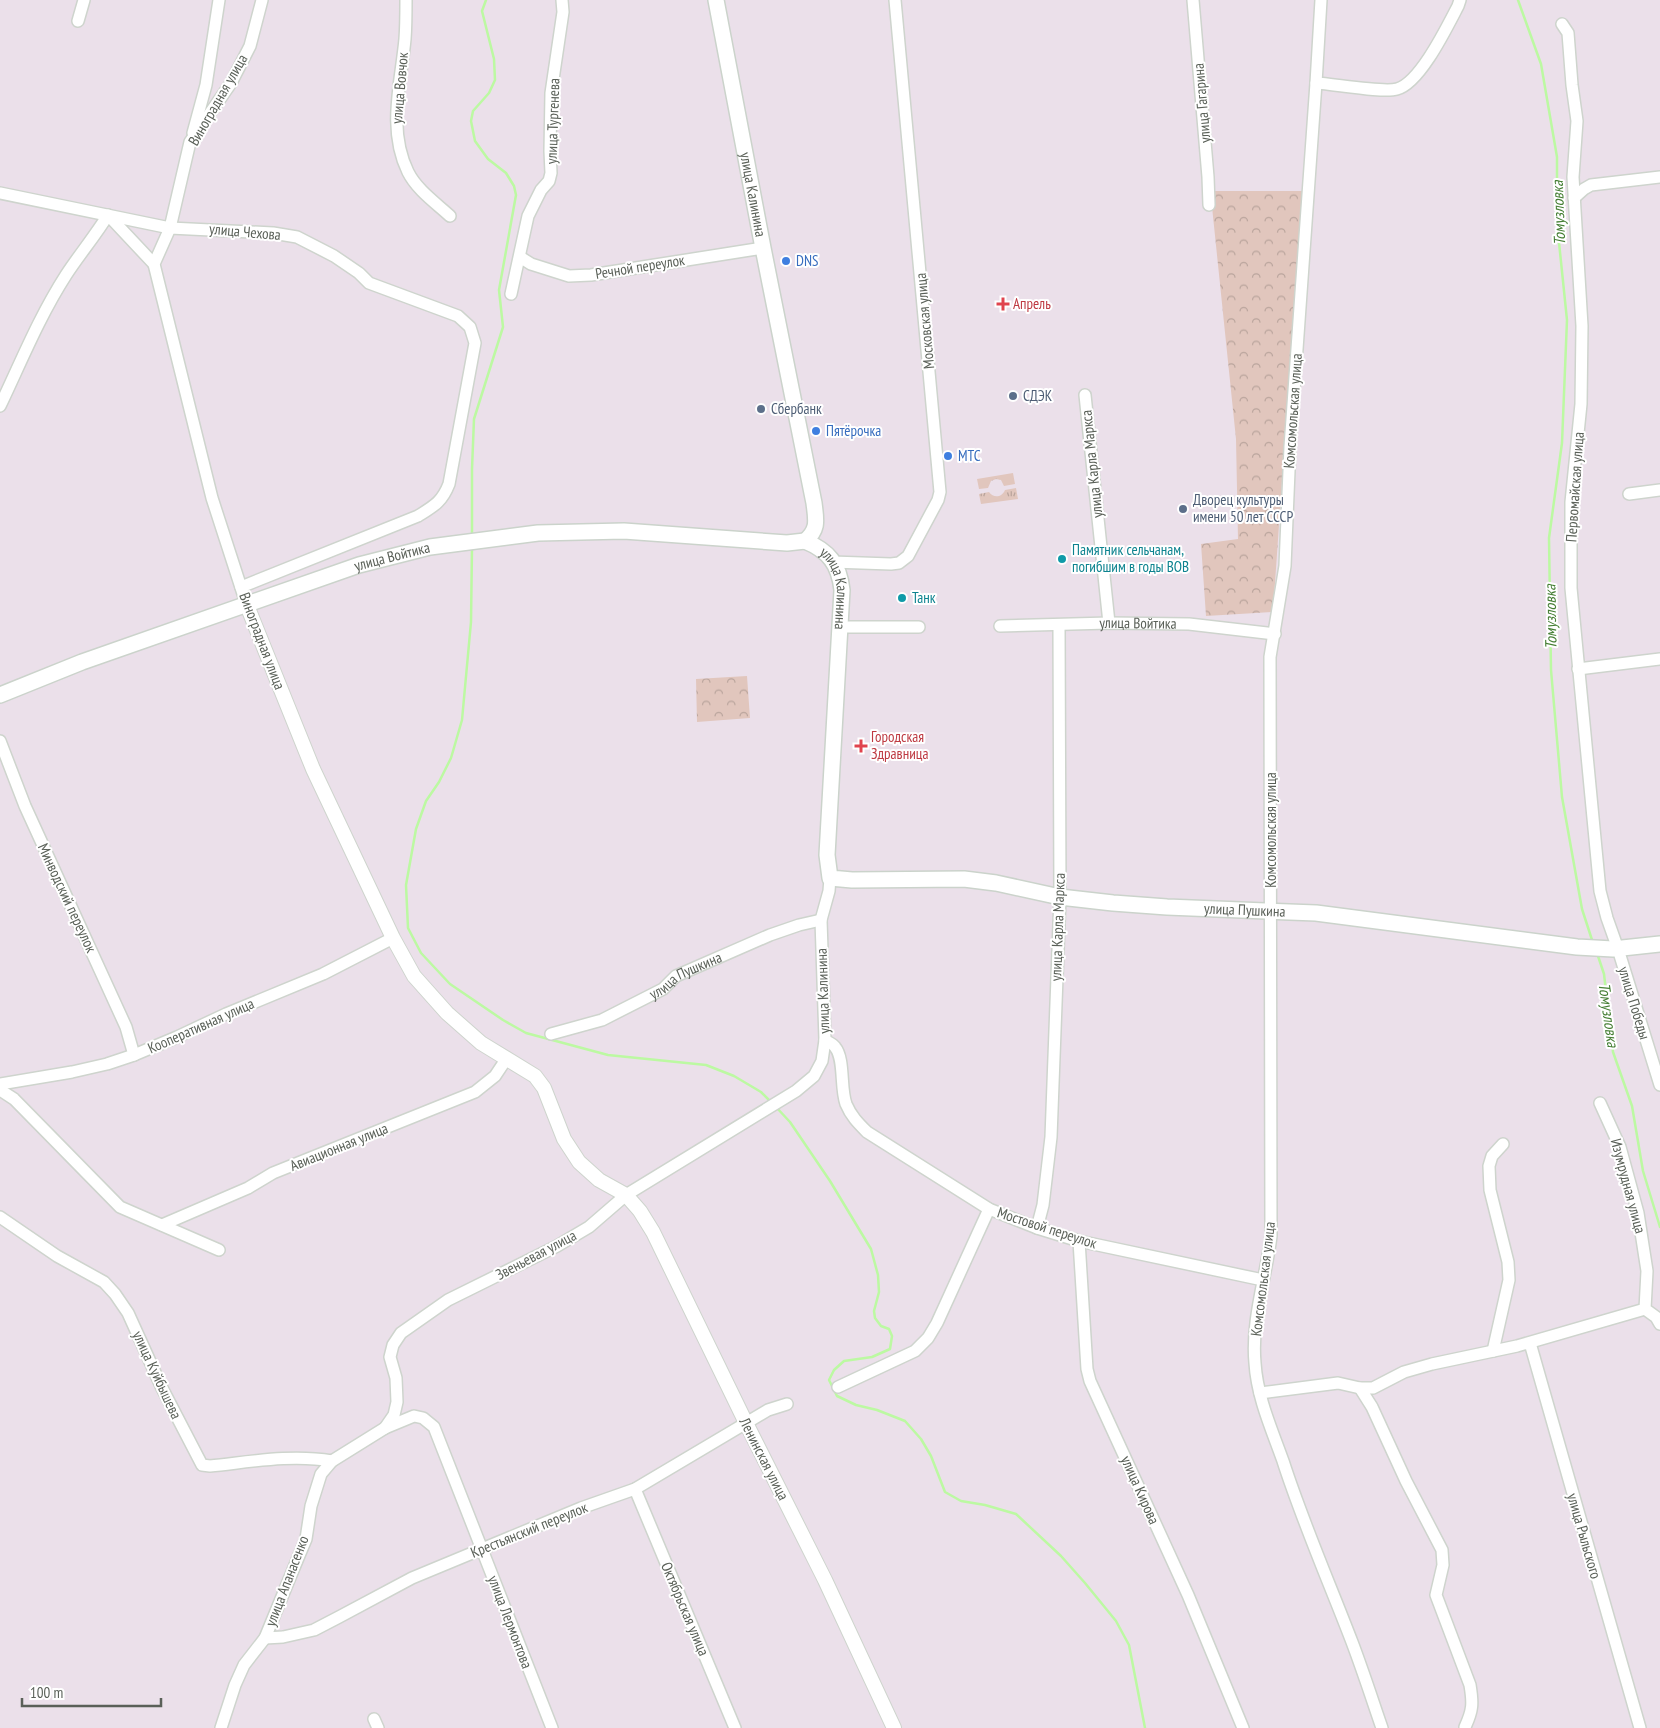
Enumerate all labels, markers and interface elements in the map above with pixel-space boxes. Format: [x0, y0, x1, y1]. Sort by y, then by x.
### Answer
street label: Виноградная улица [184, 51, 251, 149]
street label: улица Вовчок [387, 51, 412, 125]
street label: улица Гагарина [1189, 62, 1214, 144]
street label: улица Тургенева [542, 78, 563, 164]
street label: улица Калинина [736, 151, 771, 238]
water label: Томузловка [1547, 179, 1569, 246]
street label: улица Чехова [209, 219, 282, 244]
street label: Речной переулок [594, 250, 686, 283]
place label: DNS [796, 251, 818, 270]
marker: DNS [780, 255, 792, 267]
street label: Московская улица [911, 272, 938, 370]
place label: Апрель [1013, 294, 1051, 313]
marker: Апрель [997, 298, 1009, 310]
street label: Комсомольская улица [1279, 353, 1306, 469]
place label: СДЭК [1023, 386, 1053, 405]
marker: СДЭК [1007, 390, 1019, 402]
place label: Сбербанк [771, 399, 822, 418]
marker: Сбербанк [755, 403, 767, 415]
street label: улица Карла Маркса [1076, 409, 1107, 519]
place label: Пятёрочка [826, 421, 881, 440]
marker: Пятёрочка [810, 425, 822, 437]
street label: Первомайская улица [1561, 431, 1588, 543]
place label: МТС [958, 446, 981, 465]
marker: МТС [942, 450, 954, 462]
place label: Дворец культуры имени 50 лет СССР [1193, 490, 1293, 526]
marker: Дворец культуры имени 50 лет СССР [1177, 503, 1189, 515]
street label: улица Войтика [351, 537, 432, 575]
place label: Памятник сельчанам, погибшим в годы ВОВ [1072, 540, 1189, 576]
street label: улица Калинина [816, 542, 852, 630]
marker: Памятник сельчанам, погибшим в годы ВОВ [1056, 553, 1068, 565]
water label: Томузловка [1539, 583, 1561, 650]
place label: Танк [912, 588, 936, 607]
street label: Виноградная улица [235, 590, 290, 692]
marker: Танк [896, 592, 908, 604]
street label: улица Войтика [1099, 613, 1177, 633]
place label: Городская Здравница [871, 727, 928, 763]
marker: Городская Здравница [855, 740, 867, 752]
street label: Комсомольская улица [1261, 772, 1280, 888]
street label: Минводский переулок [34, 840, 101, 956]
street label: улица Карла Маркса [1046, 873, 1069, 981]
street label: улица Пушкина [1204, 899, 1286, 921]
street label: улица Пушкина [646, 947, 725, 1003]
street label: улица Калинина [812, 948, 833, 1034]
street label: улица Победы [1614, 964, 1655, 1042]
water label: Томузловка [1595, 981, 1624, 1050]
street label: Кооперативная улица [145, 994, 257, 1057]
street label: Авиационная улица [287, 1118, 391, 1175]
street label: Изумрудная улица [1607, 1136, 1650, 1235]
street label: Мостовой переулок [995, 1202, 1100, 1253]
street label: Комсомольская улица [1246, 1221, 1279, 1337]
street label: Звеньевая улица [492, 1225, 579, 1284]
street label: улица Куйбышева [129, 1328, 186, 1422]
street label: Ленинская улица [735, 1413, 793, 1503]
street label: улица Кирова [1117, 1453, 1164, 1527]
street label: улица Рыльского [1563, 1491, 1606, 1581]
street label: Крестьянский переулок [468, 1497, 590, 1562]
street label: улица Апанасенко [261, 1533, 313, 1629]
street label: Октябрьская улица [657, 1559, 714, 1659]
street label: улица Лермонтова [484, 1573, 537, 1671]
scale bar [22, 1676, 161, 1708]
text: 100 m [30, 1683, 63, 1702]

